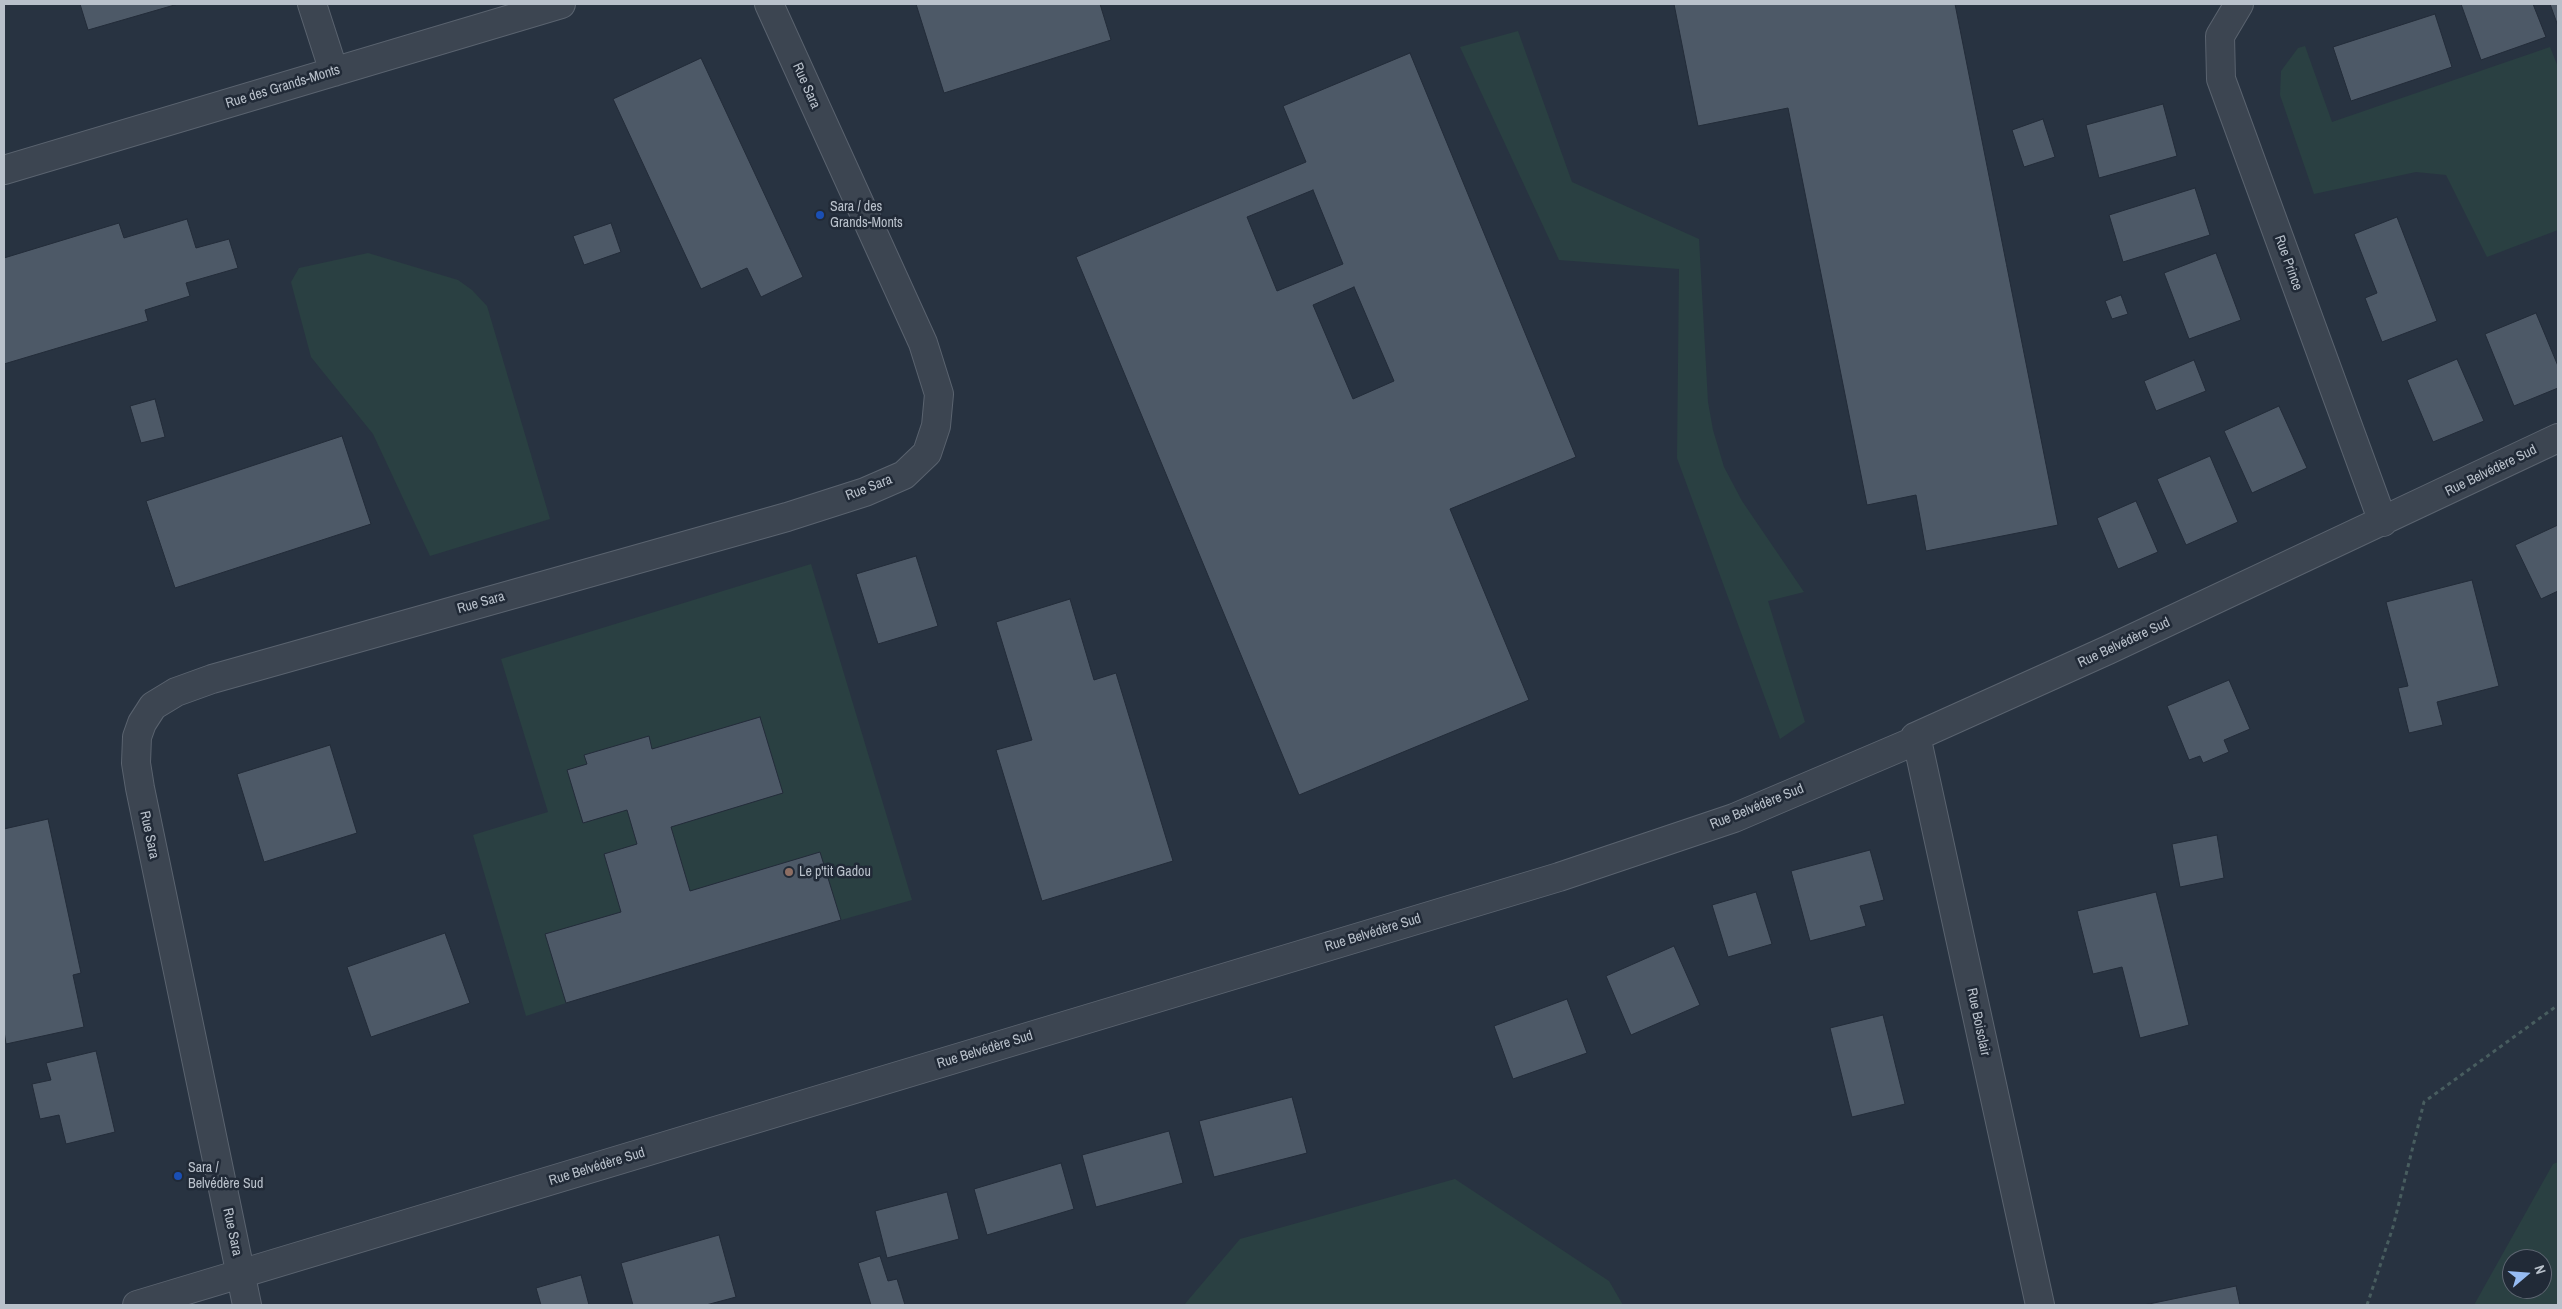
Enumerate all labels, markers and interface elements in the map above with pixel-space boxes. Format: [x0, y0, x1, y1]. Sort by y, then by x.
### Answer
street label: Rue Sara [788, 60, 824, 112]
street label: Rue des Grands-Monts [224, 62, 342, 112]
place label: Sara / des Grands-Monts [830, 199, 903, 232]
marker: Sara / des Grands-Monts [814, 209, 826, 221]
street label: Rue Prince [2270, 233, 2306, 293]
street label: Rue Belvédère Sud [2443, 442, 2539, 500]
street label: Rue Sara [843, 471, 895, 505]
street label: Rue Sara [455, 588, 507, 618]
street label: Rue Belvédère Sud [2075, 614, 2173, 672]
street label: Rue Belvédère Sud [1708, 781, 1806, 833]
street label: Rue Sara [136, 810, 162, 860]
place label: Le p'tit Gadou [799, 864, 871, 880]
marker: Le p'tit Gadou [783, 866, 795, 878]
street label: Rue Belvédère Sud [1323, 910, 1423, 956]
street label: Rue Boisclair [1963, 987, 1993, 1057]
street label: Rue Belvédère Sud [935, 1027, 1035, 1073]
street label: Rue Belvédère Sud [547, 1144, 647, 1190]
place label: Sara / Belvédère Sud [188, 1160, 263, 1192]
marker: Sara / Belvédère Sud [172, 1170, 184, 1182]
street label: Rue Sara [219, 1207, 245, 1257]
north arrow [2502, 1249, 2552, 1299]
text: N [2530, 1263, 2550, 1276]

